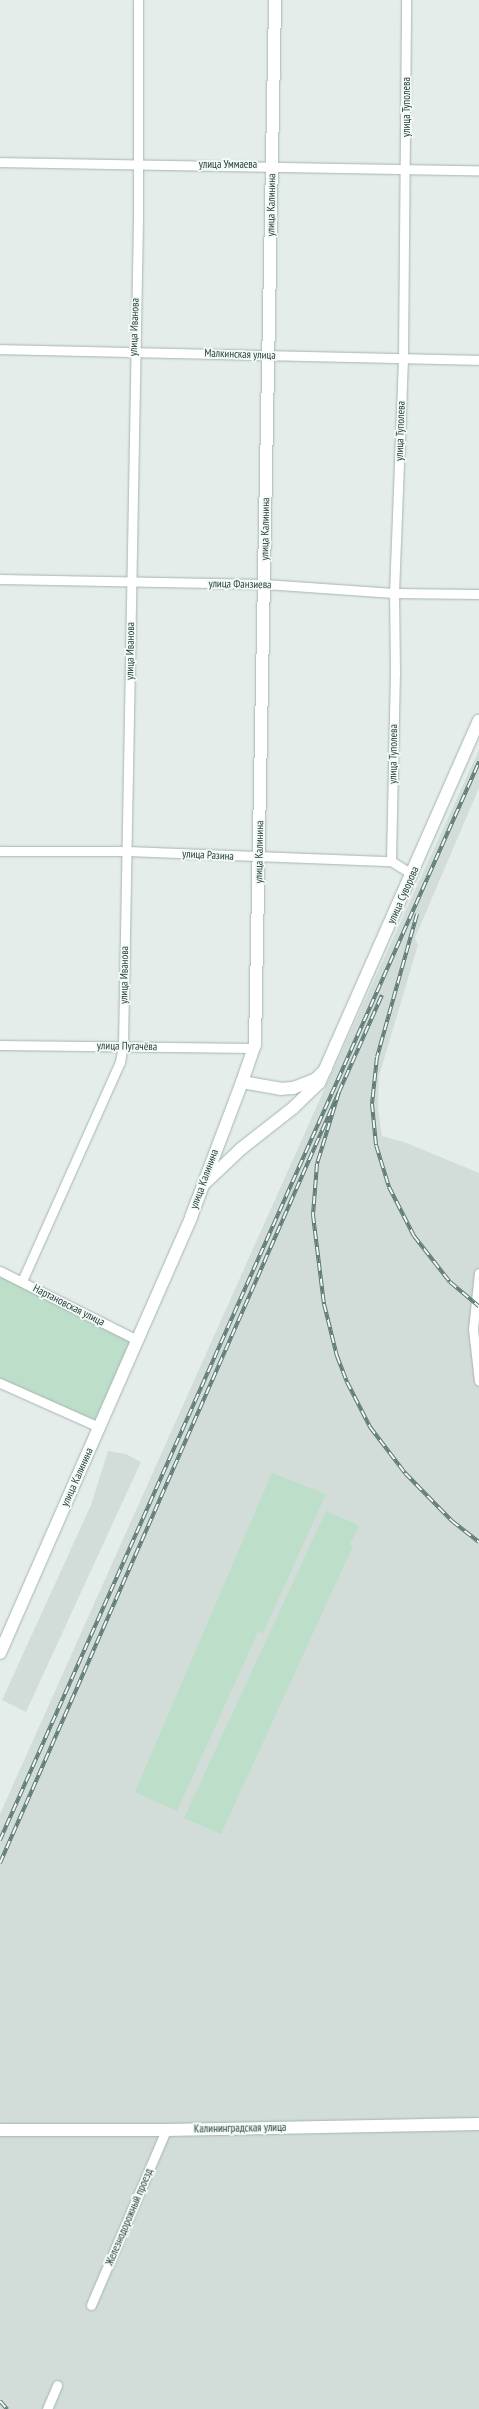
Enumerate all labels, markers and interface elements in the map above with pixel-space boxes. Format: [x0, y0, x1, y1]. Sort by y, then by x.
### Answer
street label: улица Туполева [399, 77, 413, 137]
street label: улица Уммаева [199, 157, 257, 171]
street label: улица Калинина [264, 173, 278, 237]
street label: улица Иванова [126, 298, 142, 356]
street label: Малкинская улица [204, 346, 276, 362]
street label: улица Туполева [392, 401, 408, 461]
street label: улица Калинина [258, 497, 272, 561]
street label: улица Фанзиева [208, 577, 272, 591]
street label: улица Иванова [123, 622, 137, 680]
street label: улица Туполева [386, 724, 400, 784]
street label: улица Калинина [252, 820, 266, 884]
street label: улица Разина [182, 847, 234, 863]
street label: улица Суворова [384, 864, 422, 926]
street label: улица Иванова [117, 946, 131, 1004]
street label: улица Пугачёва [97, 1039, 157, 1053]
street label: улица Калинина [187, 1147, 221, 1211]
street label: Нартановская улица [31, 1281, 107, 1329]
street label: улица Калинина [58, 1446, 96, 1508]
street label: Калининградская улица [194, 2121, 286, 2135]
street label: Железнодорожный проезд [103, 2167, 155, 2267]

